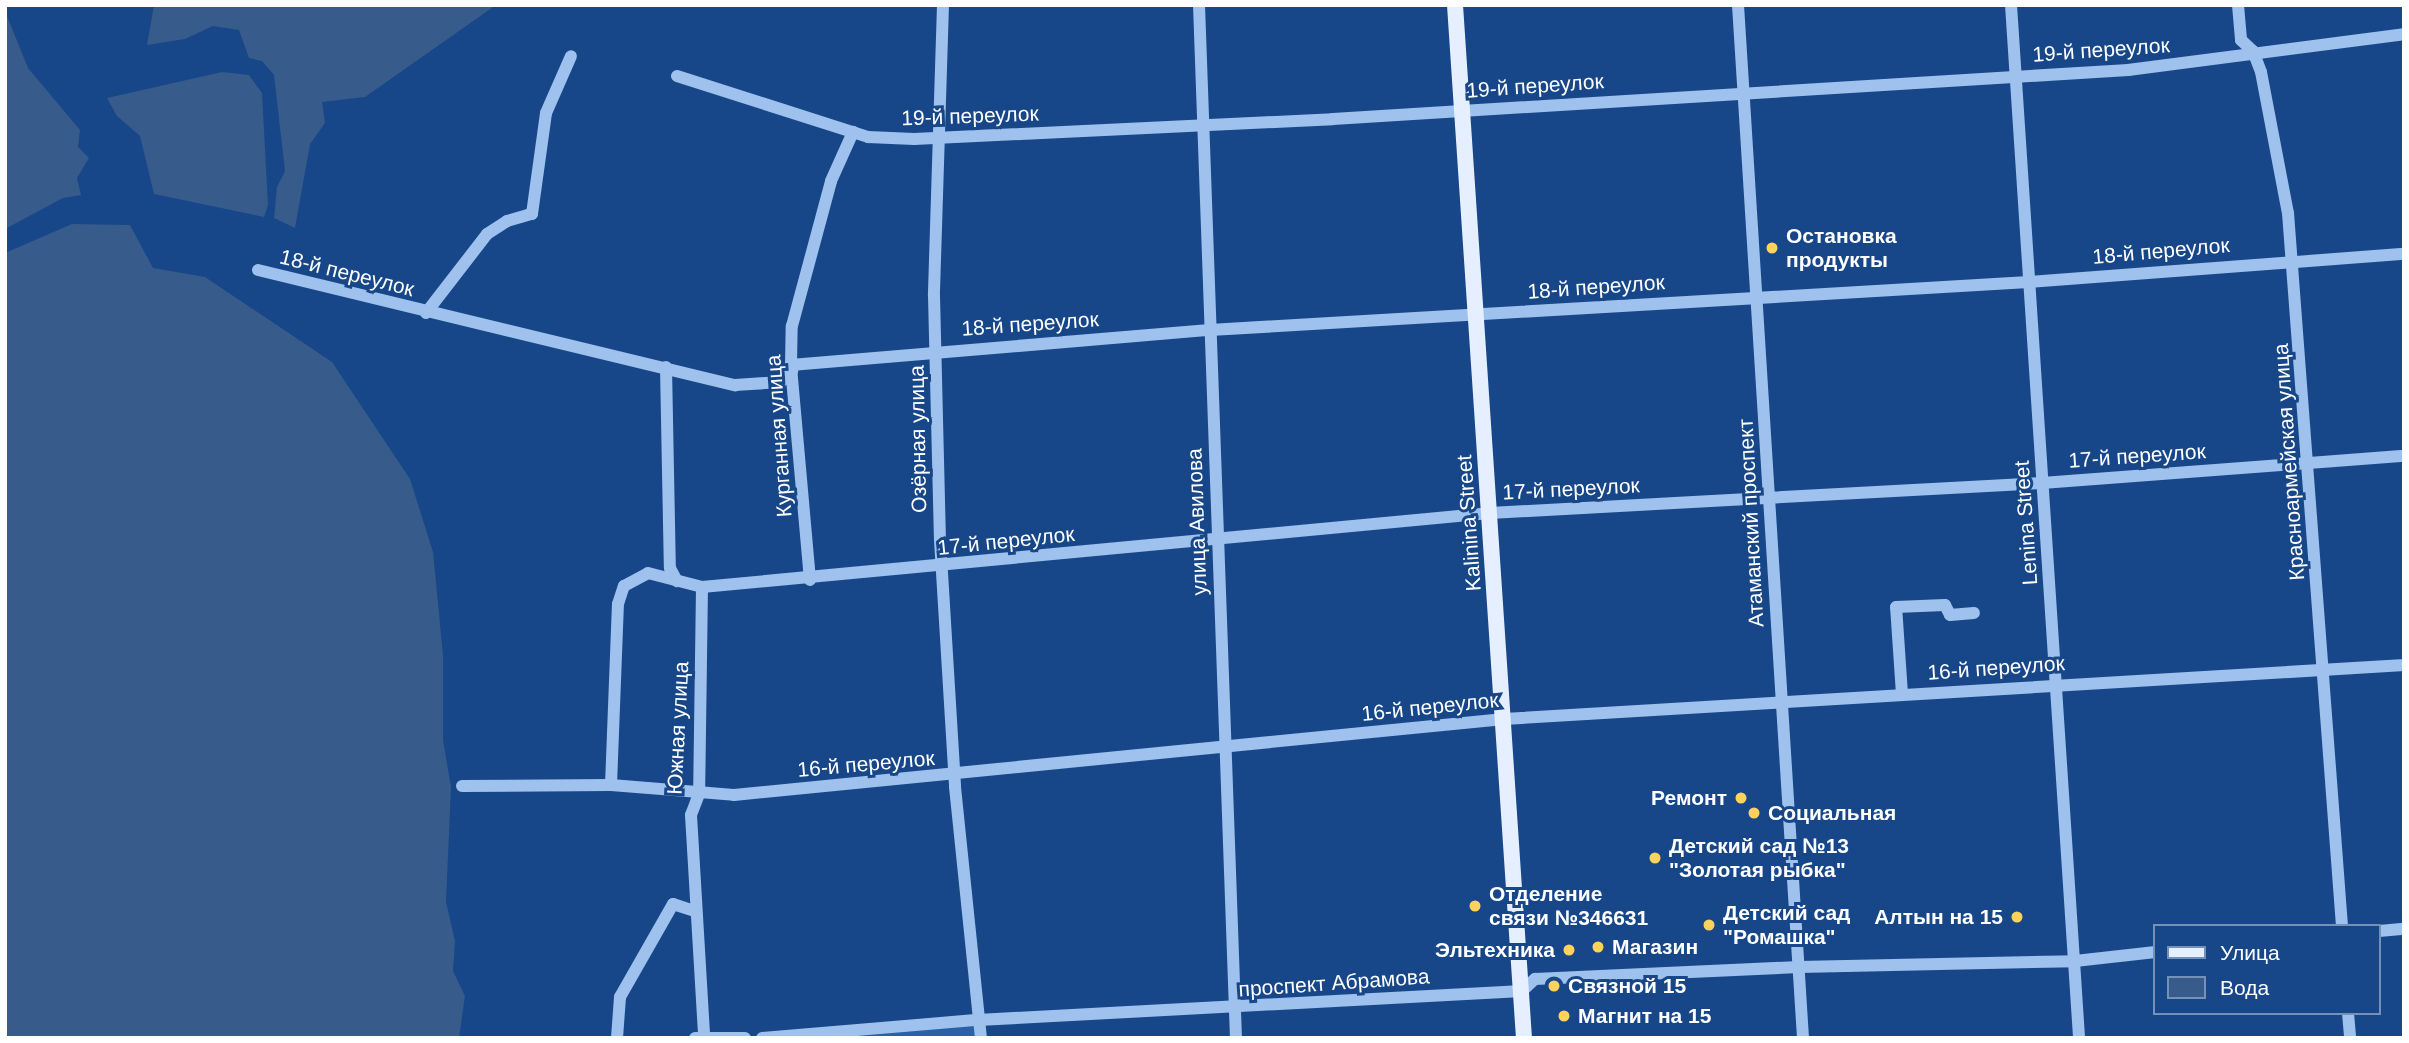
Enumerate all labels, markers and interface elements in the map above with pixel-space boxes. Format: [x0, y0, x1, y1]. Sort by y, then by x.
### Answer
street label: 19-й переулок [2032, 33, 2170, 67]
street label: 19-й переулок [1466, 69, 1604, 103]
street label: 19-й переулок [901, 101, 1039, 131]
place label: Остановка продукты [1786, 223, 1897, 273]
street label: 18-й переулок [2091, 232, 2231, 270]
marker: Остановка продукты [1764, 240, 1780, 256]
street label: 18-й переулок [277, 244, 417, 302]
street label: 18-й переулок [1527, 270, 1665, 304]
street label: 18-й переулок [961, 307, 1099, 341]
street label: Красноармейская улица [2268, 343, 2310, 581]
street label: Курганная улица [761, 354, 797, 518]
street label: Озёрная улица [904, 365, 932, 513]
street label: Атаманский проспект [1733, 418, 1769, 628]
street label: 17-й переулок [2068, 439, 2206, 473]
street label: улица Авилова [1182, 448, 1212, 596]
street label: Kalinina Street [1452, 454, 1486, 592]
street label: Lenina Street [2009, 460, 2043, 586]
street label: 17-й переулок [1502, 473, 1640, 505]
street label: 17-й переулок [936, 521, 1076, 561]
street label: 16-й переулок [1927, 651, 2065, 685]
street label: Южная улица [662, 661, 694, 795]
street label: 16-й переулок [1360, 687, 1500, 727]
street label: 16-й переулок [796, 745, 936, 783]
place label: Ремонт [1651, 785, 1727, 811]
marker: Ремонт [1733, 790, 1749, 806]
place label: Социальная [1768, 800, 1896, 826]
marker: Социальная [1746, 805, 1762, 821]
place label: Детский сад №13 "Золотая рыбка" [1669, 833, 1849, 883]
marker: Детский сад №13 "Золотая рыбка" [1647, 850, 1663, 866]
place label: Отделение связи №346631 [1489, 881, 1648, 931]
marker: Отделение связи №346631 [1467, 898, 1483, 914]
place label: Детский сад "Ромашка" [1723, 900, 1850, 950]
place label: Алтын на 15 [1874, 904, 2003, 930]
marker: Алтын на 15 [2009, 909, 2025, 925]
marker: Детский сад "Ромашка" [1701, 917, 1717, 933]
legend [2154, 924, 2381, 1015]
place label: Магазин [1612, 934, 1698, 960]
place label: Эльтехника [1435, 937, 1555, 963]
marker: Магазин [1590, 939, 1606, 955]
text: Улица [2220, 941, 2280, 964]
marker: Эльтехника [1561, 942, 1577, 958]
street label: проспект Абрамова [1238, 964, 1430, 1002]
place label: Связной 15 [1568, 973, 1686, 999]
text: Вода [2220, 976, 2269, 999]
marker: Связной 15 [1546, 978, 1562, 994]
place label: Магнит на 15 [1578, 1003, 1711, 1029]
marker: Магнит на 15 [1556, 1008, 1572, 1024]

